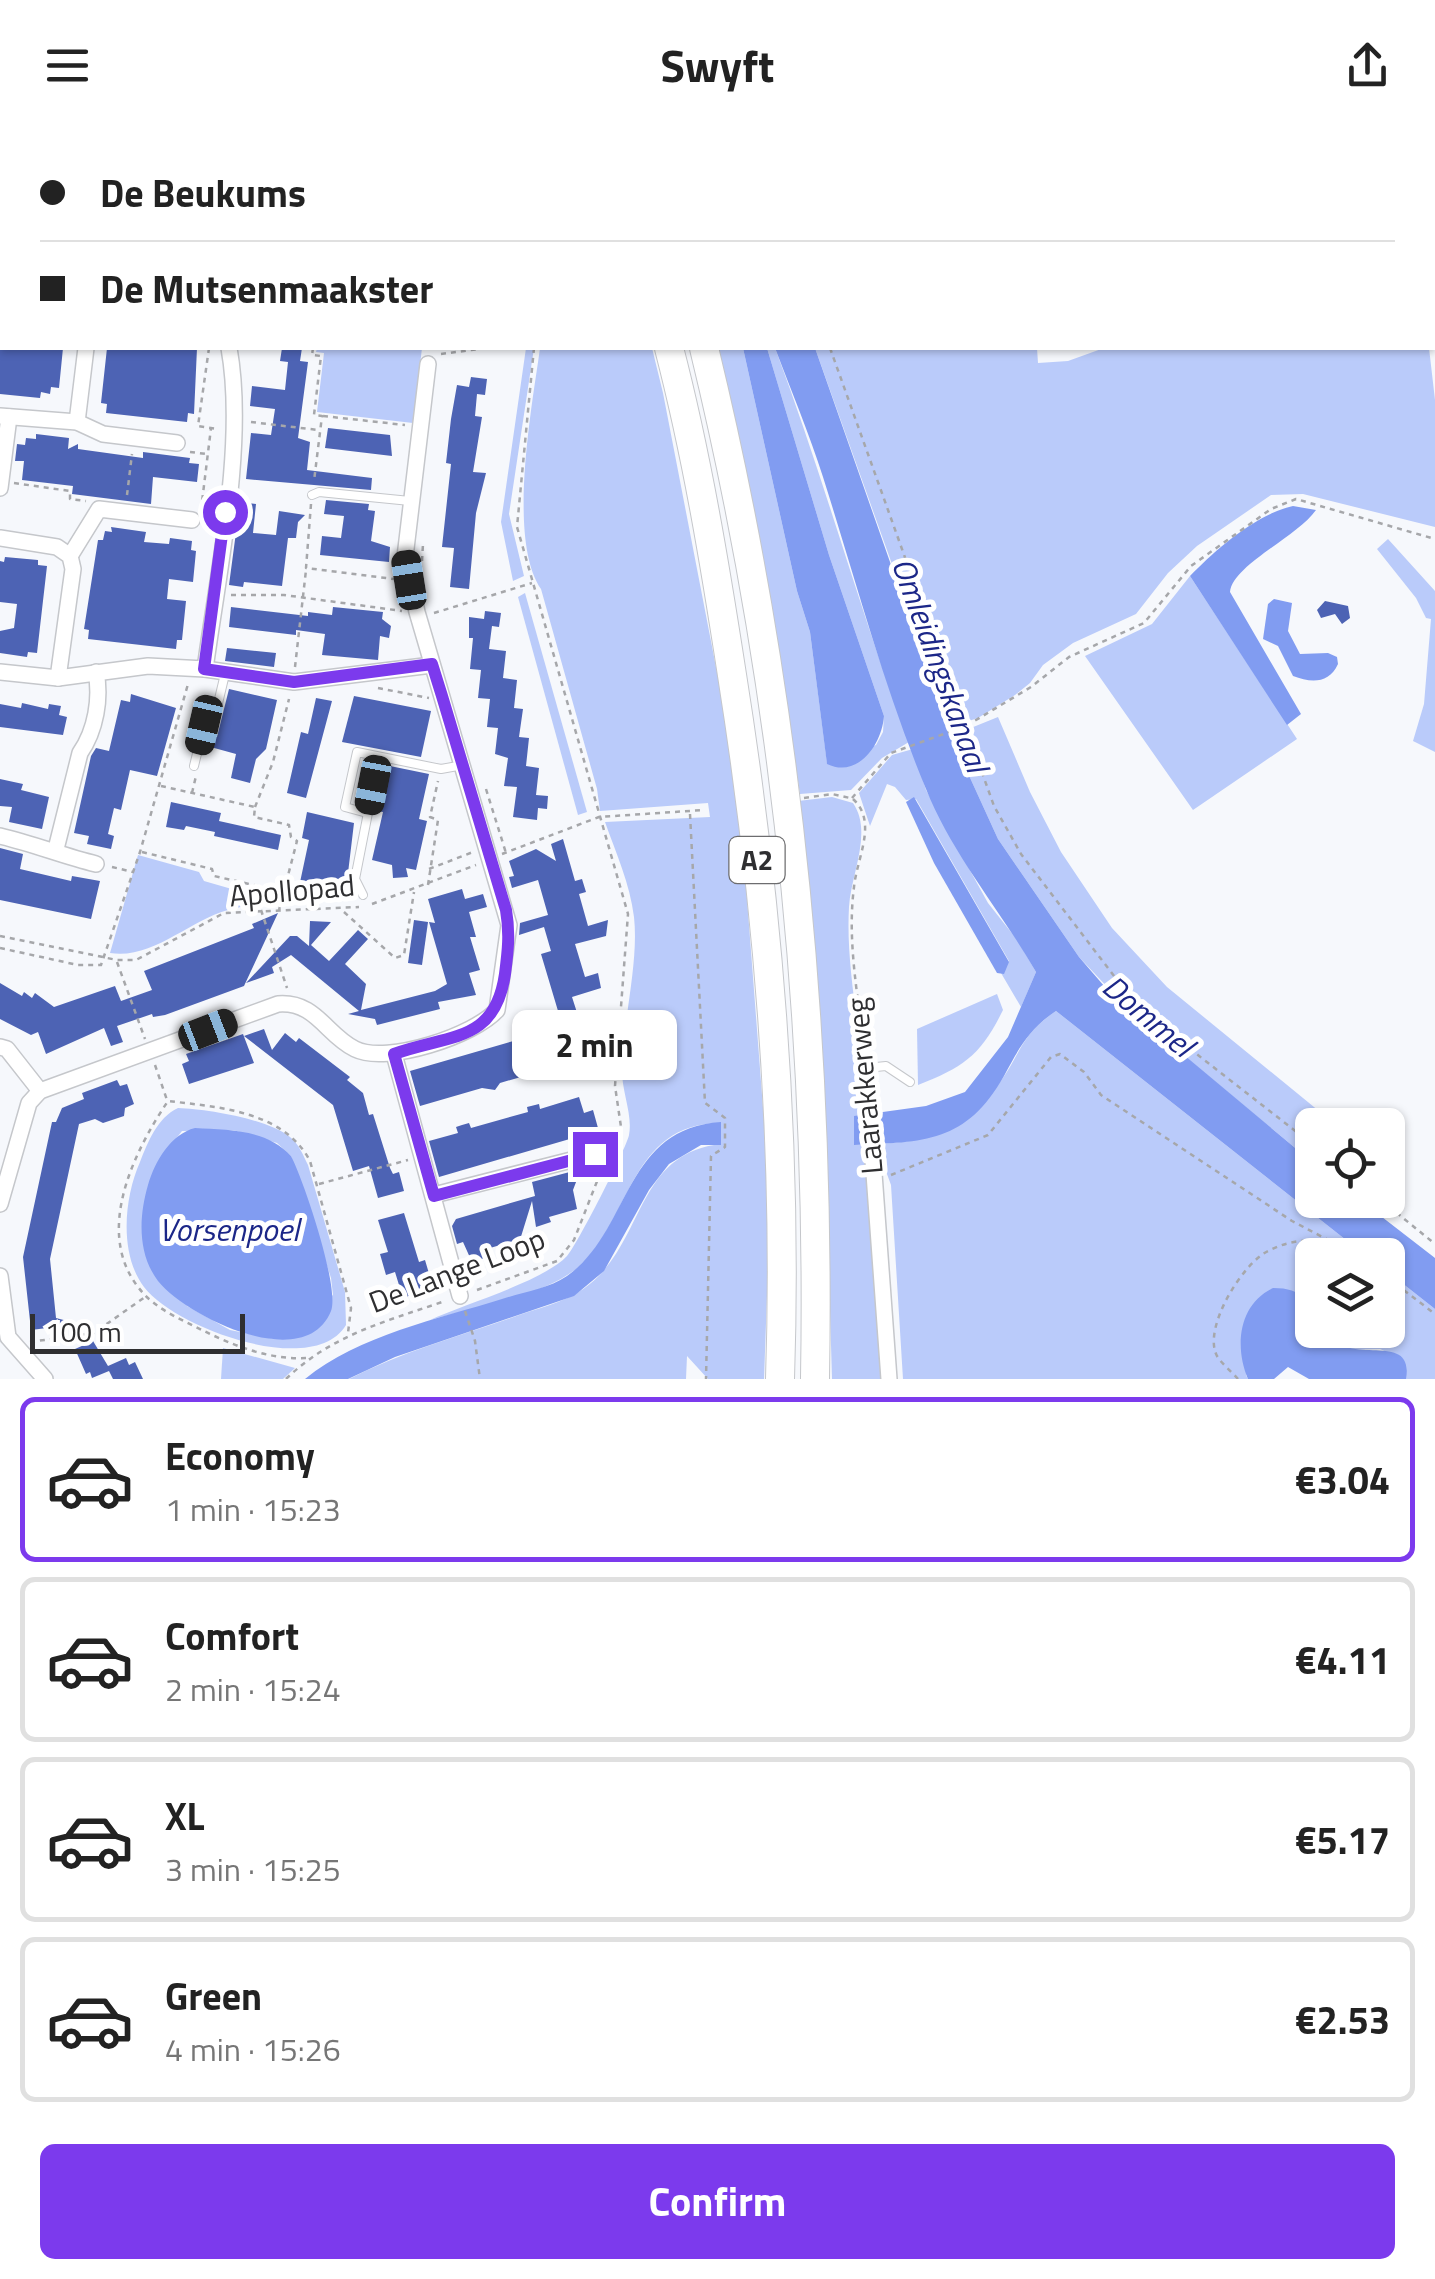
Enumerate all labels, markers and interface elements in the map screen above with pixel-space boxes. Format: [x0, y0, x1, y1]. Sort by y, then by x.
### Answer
text: Swyft [661, 31, 774, 99]
icon: menu [40, 38, 95, 93]
icon: share [1340, 38, 1395, 93]
text: De Beukums [100, 164, 306, 222]
text: De Mutsenmaakster [100, 260, 433, 318]
route start [203, 490, 248, 535]
car [389, 548, 429, 612]
water label: Omleidingskanaal [880, 551, 1003, 782]
car [183, 692, 225, 758]
car [353, 753, 393, 817]
road number: A2 [730, 837, 784, 883]
street label: Apollopad [227, 862, 357, 918]
water label: Dommel [1092, 963, 1207, 1070]
street label: Laarakkerweg [833, 996, 895, 1176]
car [175, 1005, 241, 1055]
callout: 2 min [512, 1009, 678, 1079]
text: 2 min [556, 1021, 633, 1069]
map controls [1295, 1108, 1405, 1348]
button: locate [1295, 1108, 1405, 1218]
route end [573, 1132, 618, 1177]
water label: Vorsenpoel [159, 1205, 302, 1253]
street label: De Lange Loop [362, 1215, 551, 1325]
button: layers [1295, 1238, 1405, 1348]
scale bar [30, 1309, 245, 1354]
text: 100 m [45, 1310, 122, 1353]
text: Economy [165, 1427, 315, 1485]
icon: car [45, 1435, 135, 1525]
text: €3.04 [1295, 1451, 1390, 1509]
text: 1 min · 15:23 [165, 1485, 341, 1533]
text: Comfort [165, 1607, 299, 1665]
icon: car [45, 1615, 135, 1705]
text: €4.11 [1295, 1631, 1390, 1689]
text: 2 min · 15:24 [165, 1665, 341, 1713]
text: XL [165, 1787, 205, 1845]
icon: car [45, 1795, 135, 1885]
text: €5.17 [1295, 1811, 1390, 1869]
text: 3 min · 15:25 [165, 1845, 341, 1893]
text: Green [165, 1967, 262, 2025]
icon: car [45, 1975, 135, 2065]
text: €2.53 [1295, 1991, 1390, 2049]
text: 4 min · 15:26 [165, 2025, 341, 2073]
button: Confirm [40, 2144, 1395, 2259]

